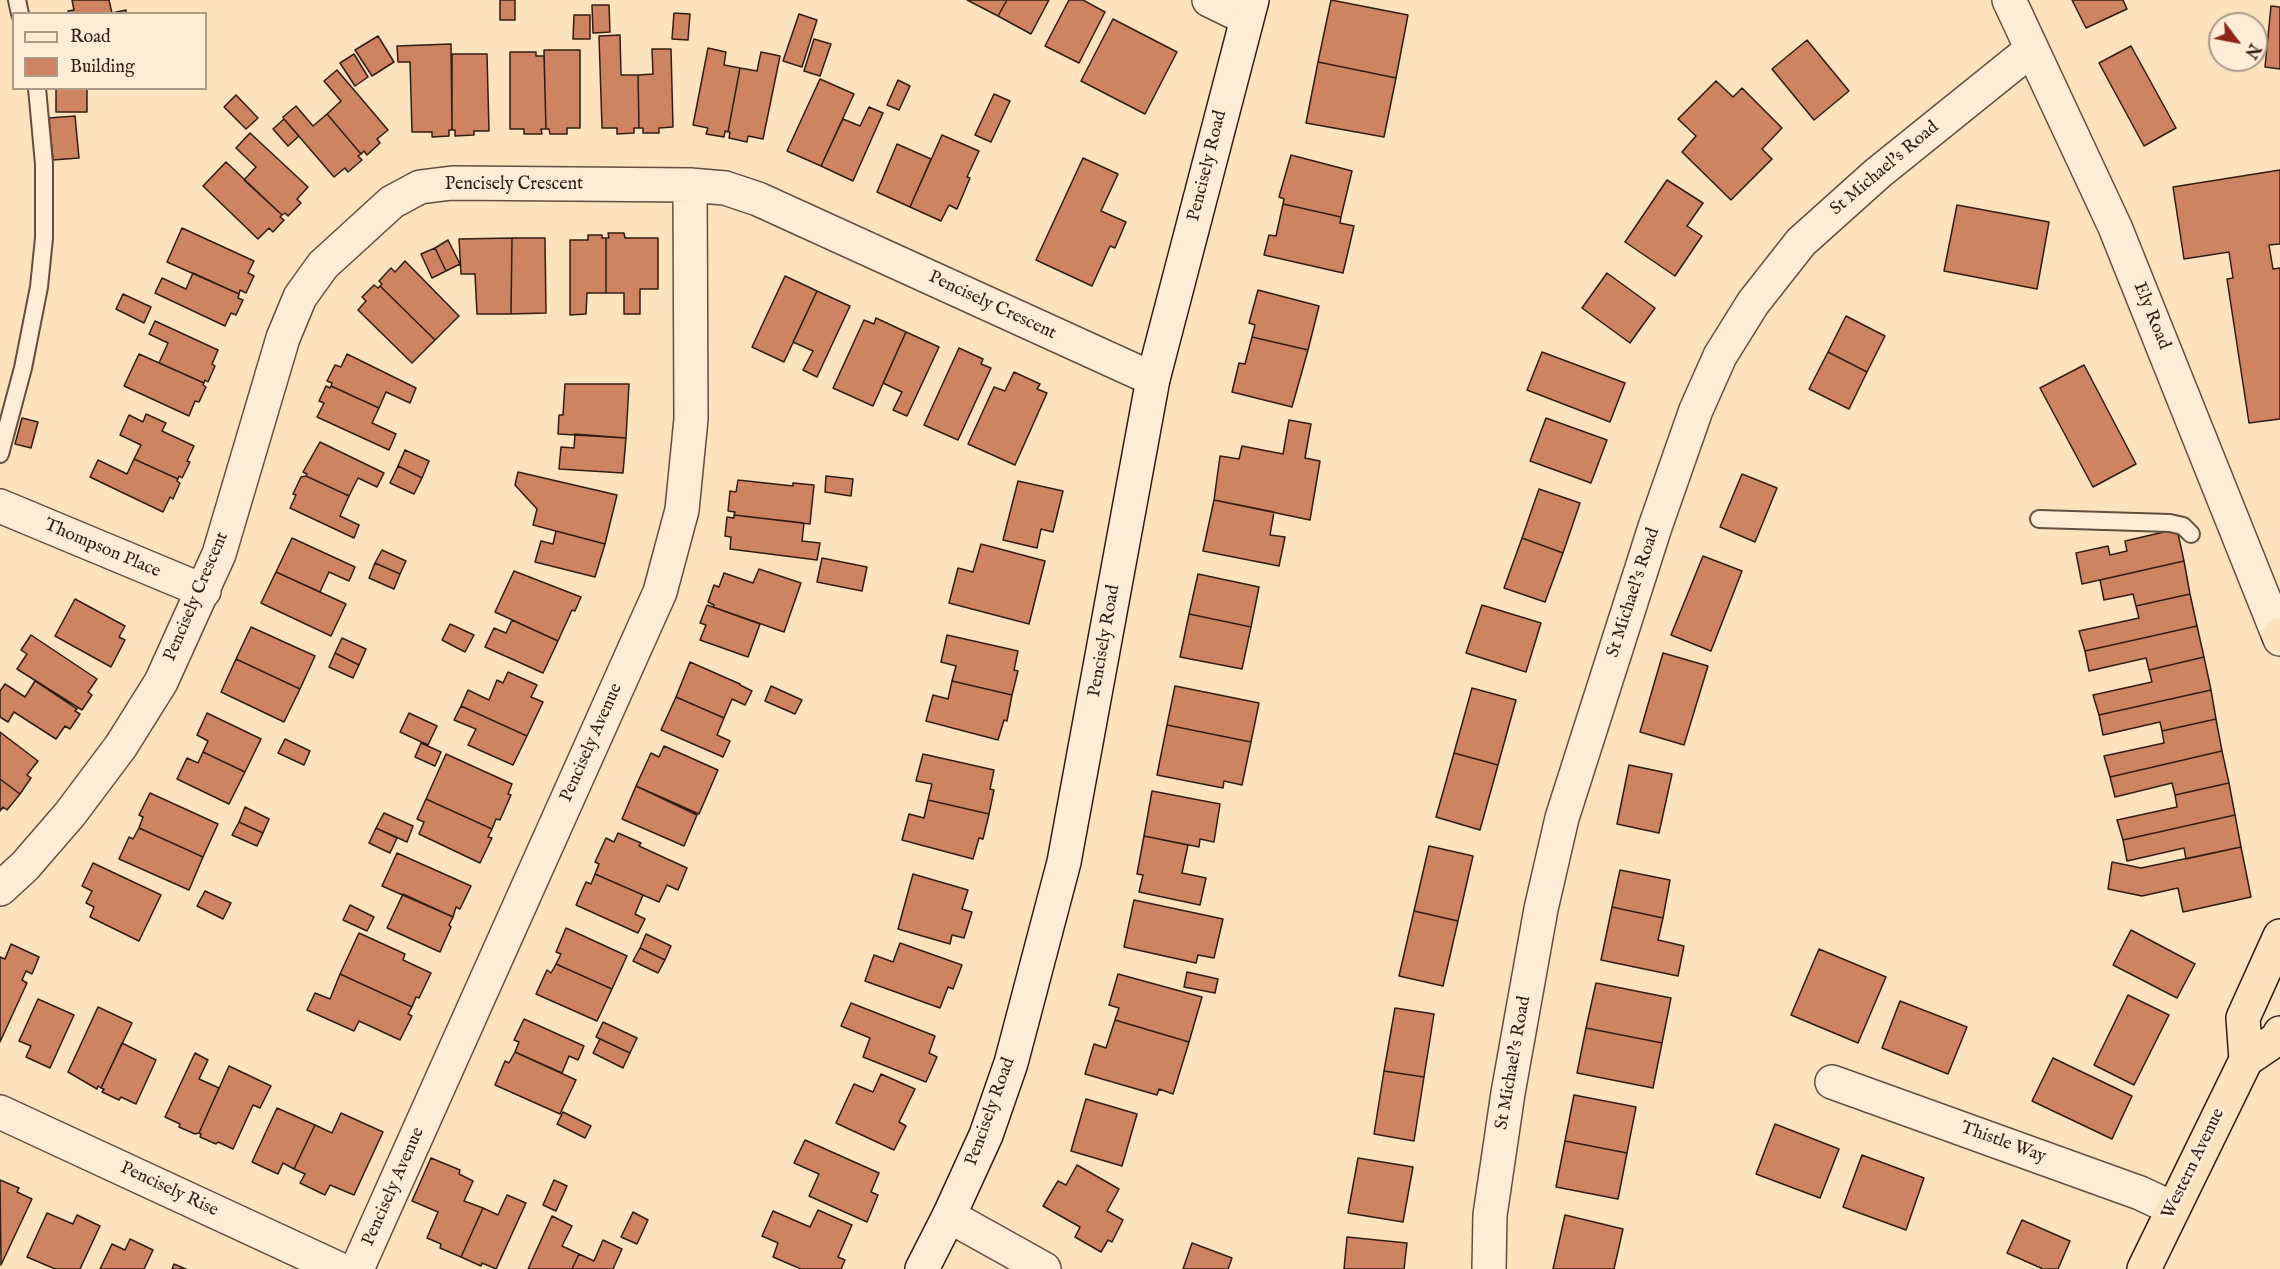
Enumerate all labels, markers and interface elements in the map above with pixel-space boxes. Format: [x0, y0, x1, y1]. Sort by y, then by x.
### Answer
legend [12, 12, 207, 90]
north arrow [2208, 12, 2268, 72]
text: Road [70, 26, 111, 49]
text: N [2239, 39, 2264, 62]
text: Building [70, 56, 135, 79]
street label: Pencisely Road [1184, 108, 1232, 224]
street label: St Michael's Road [1826, 117, 1944, 221]
street label: Pencisely Crescent [445, 174, 583, 196]
street label: Pencisely Crescent [925, 267, 1059, 345]
street label: Ely Road [2128, 279, 2174, 353]
street label: Thompson Place [40, 515, 164, 583]
street label: St Michael's Road [1603, 525, 1665, 661]
street label: Pencisely Crescent [160, 529, 234, 665]
street label: Pencisely Road [1085, 583, 1125, 699]
street label: Pencisely Avenue [556, 680, 628, 806]
street label: St Michael's Road [1492, 995, 1536, 1131]
street label: Pencisely Road [961, 1055, 1021, 1169]
street label: Western Avenue [2158, 1105, 2230, 1223]
street label: Thistle Way [1957, 1118, 2049, 1168]
street label: Pencisely Avenue [358, 1124, 430, 1250]
street label: Pencisely Rise [117, 1158, 221, 1222]

